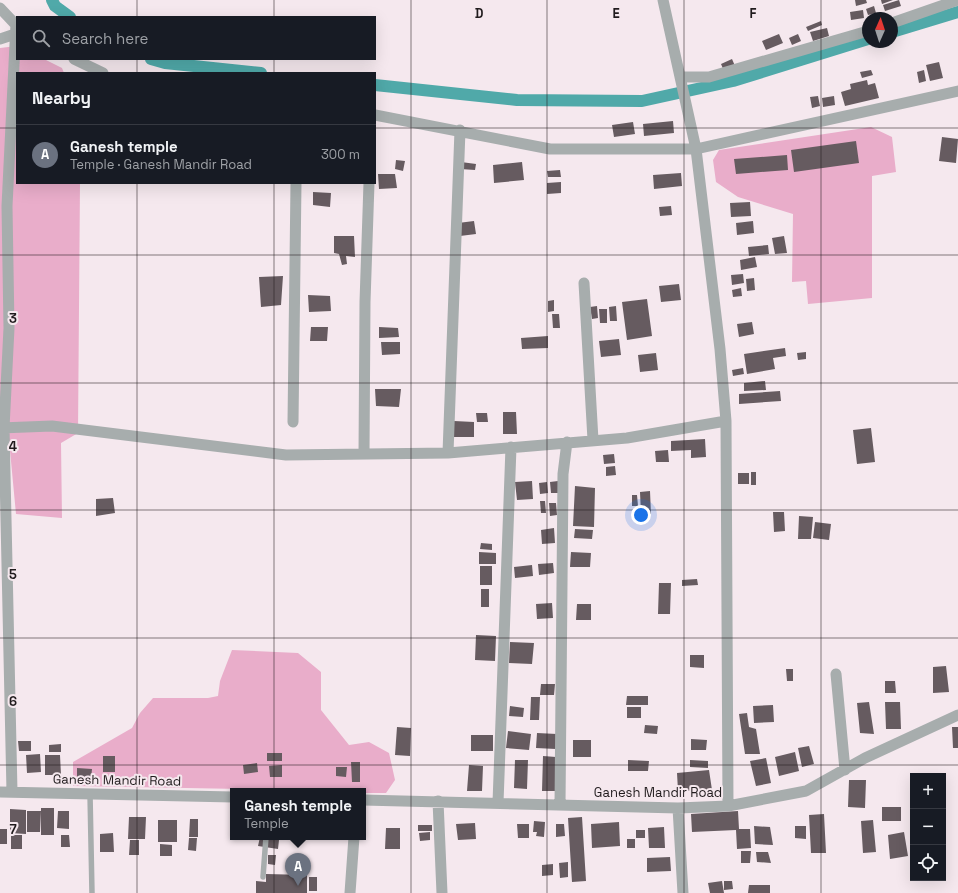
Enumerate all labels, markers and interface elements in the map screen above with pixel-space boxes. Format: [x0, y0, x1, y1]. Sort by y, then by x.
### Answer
text: D [475, 5, 484, 22]
text: E [612, 5, 620, 22]
text: F [750, 5, 757, 22]
north arrow [862, 12, 898, 48]
search box [16, 16, 376, 60]
icon: search [30, 27, 52, 49]
text: Search here [62, 29, 148, 48]
text: Nearby [32, 87, 91, 109]
text: Ganesh temple [70, 137, 178, 156]
text: A [41, 146, 49, 163]
text: 300 m [321, 146, 360, 163]
text: Temple · Ganesh Mandir Road [70, 156, 252, 173]
text: 3 [9, 310, 17, 327]
text: 4 [9, 438, 17, 455]
your location [631, 505, 651, 525]
text: 5 [9, 566, 17, 583]
text: 6 [9, 693, 17, 710]
street label: Ganesh Mandir Road [53, 770, 181, 790]
map controls [910, 773, 946, 881]
button: + [910, 773, 946, 809]
street label: Ganesh Mandir Road [594, 784, 722, 801]
popup [230, 788, 366, 840]
text: Ganesh temple [244, 796, 352, 815]
button: − [910, 809, 946, 845]
text: Temple [244, 815, 289, 832]
text: 7 [9, 821, 17, 838]
button: locate [910, 845, 946, 881]
pin: A [285, 853, 311, 886]

